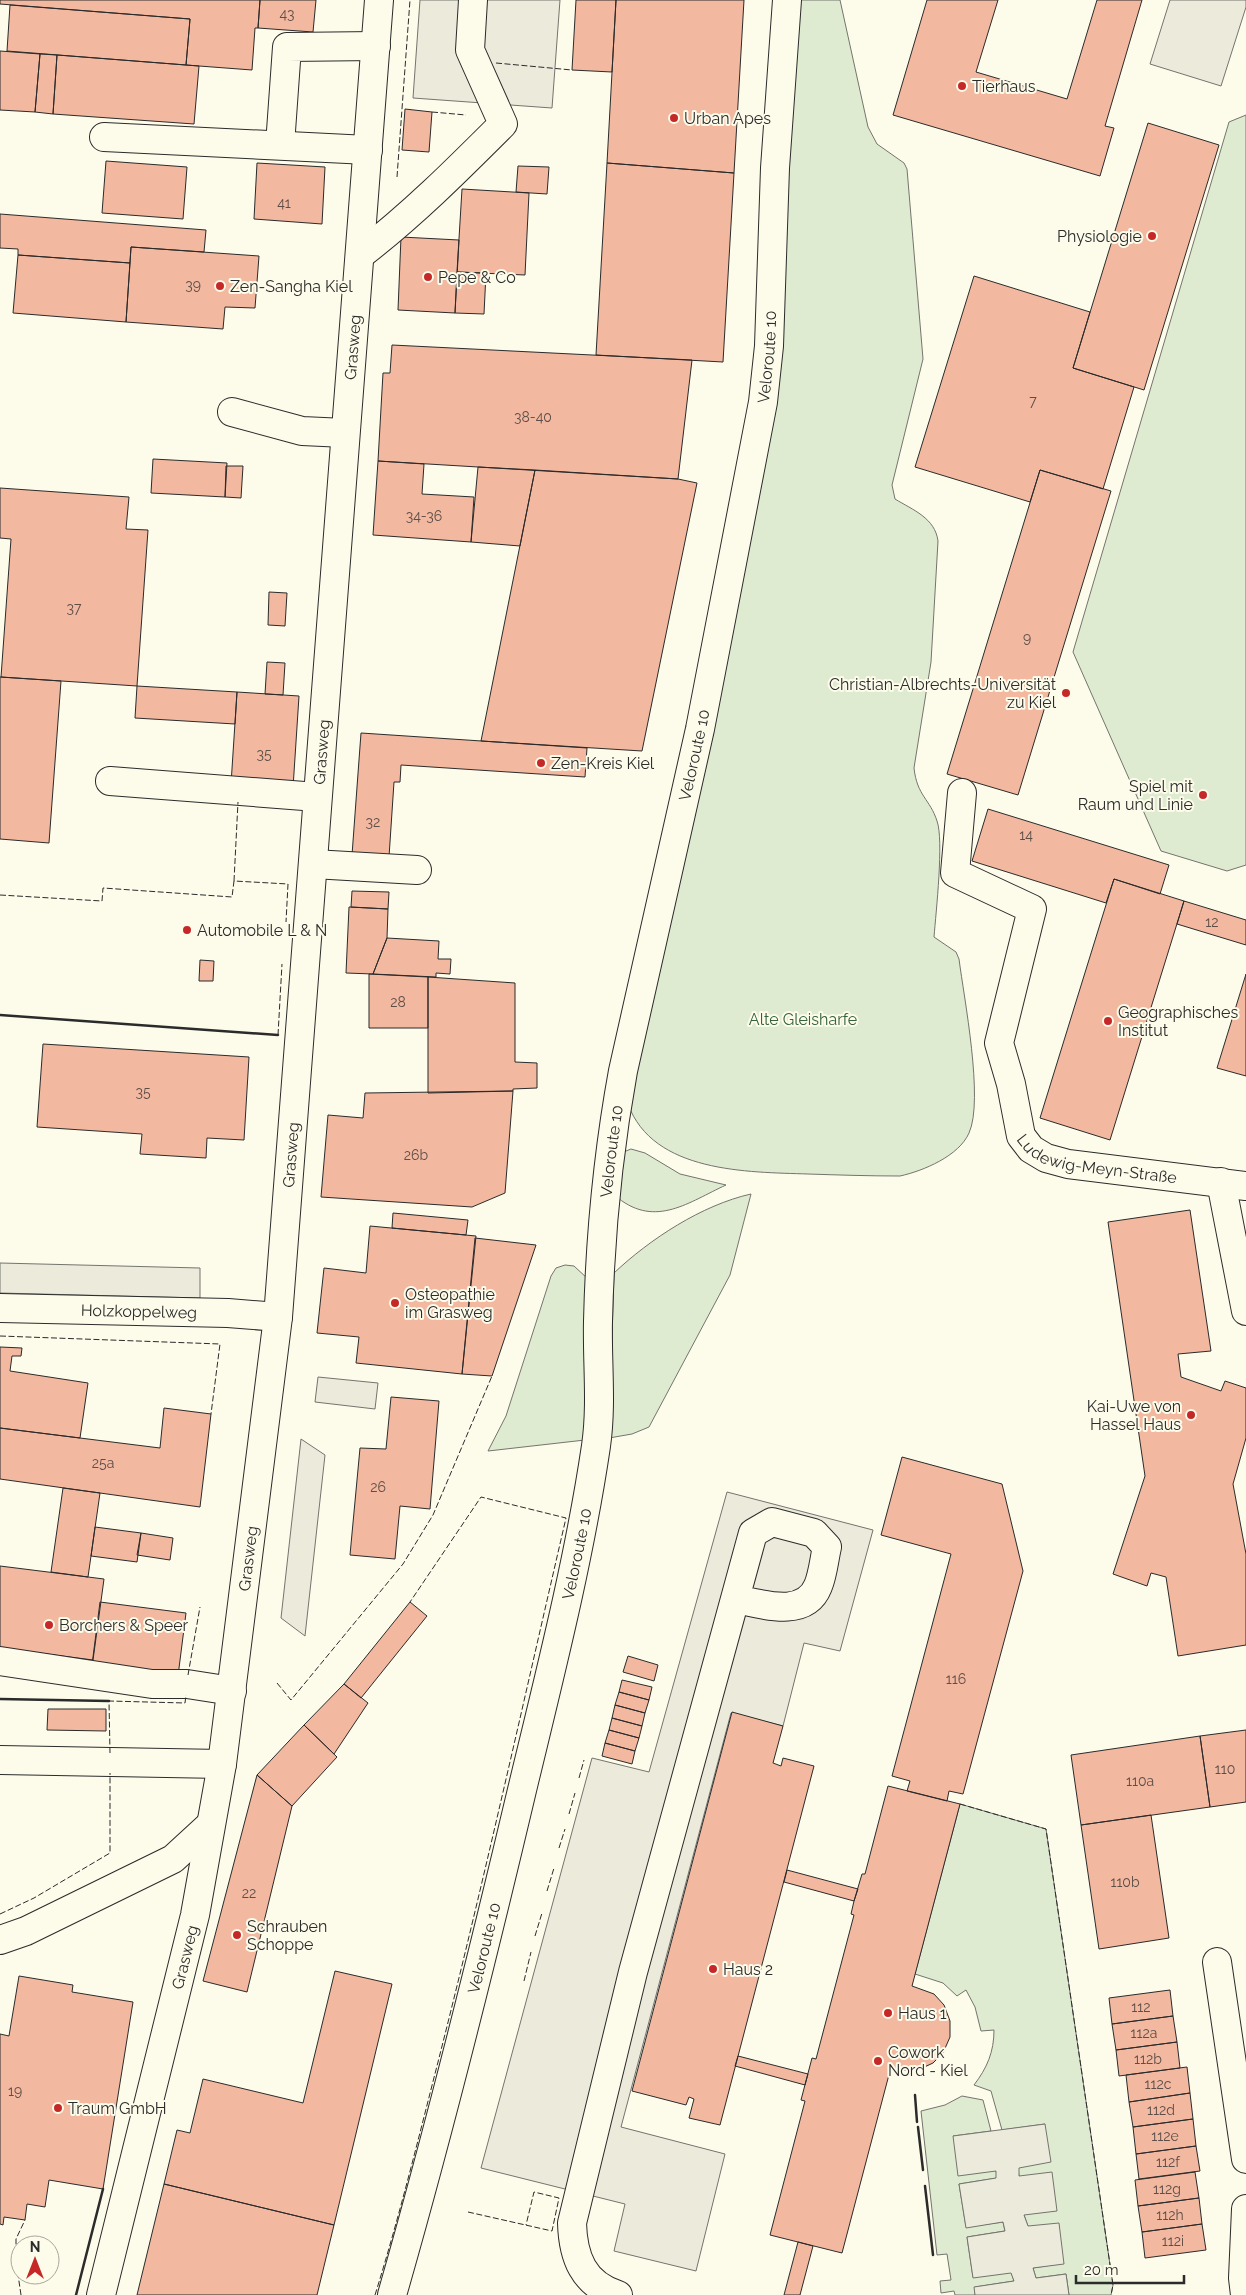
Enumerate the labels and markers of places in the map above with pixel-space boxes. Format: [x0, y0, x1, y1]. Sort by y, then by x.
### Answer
place label: Tierhaus [972, 77, 1036, 96]
marker: Tierhaus [956, 80, 968, 92]
place label: Urban Apes [684, 109, 771, 128]
marker: Urban Apes [668, 112, 680, 124]
place label: Physiologie [1057, 227, 1142, 246]
marker: Physiologie [1146, 230, 1158, 242]
place label: Pepe & Co [438, 268, 516, 287]
marker: Pepe & Co [422, 271, 434, 283]
place label: Zen-Sangha Kiel [230, 277, 353, 296]
marker: Zen-Sangha Kiel [214, 280, 226, 292]
place label: Christian-Albrechts-Universität zu Kiel [829, 675, 1057, 712]
marker: Christian-Albrechts-Universität zu Kiel [1060, 687, 1072, 699]
place label: Zen-Kreis Kiel [551, 754, 655, 773]
marker: Zen-Kreis Kiel [535, 757, 547, 769]
place label: Spiel mit Raum und Linie [1078, 777, 1194, 814]
marker: Spiel mit Raum und Linie [1197, 789, 1209, 801]
place label: Automobile L & N [197, 921, 327, 940]
marker: Automobile L & N [181, 924, 193, 936]
place label: Geographisches Institut [1118, 1003, 1238, 1040]
marker: Geographisches Institut [1102, 1015, 1114, 1027]
place label: Osteopathie im Grasweg [405, 1285, 495, 1322]
marker: Osteopathie im Grasweg [389, 1297, 401, 1309]
place label: Kai-Uwe von Hassel Haus [1087, 1397, 1181, 1434]
marker: Kai-Uwe von Hassel Haus [1185, 1409, 1197, 1421]
place label: Borchers & Speer [59, 1616, 189, 1635]
marker: Borchers & Speer [43, 1619, 55, 1631]
place label: Schrauben Schoppe [247, 1917, 327, 1954]
marker: Schrauben Schoppe [231, 1929, 243, 1941]
place label: Haus 2 [723, 1960, 773, 1979]
marker: Haus 2 [707, 1963, 719, 1975]
place label: Haus 1 [898, 2004, 947, 2023]
marker: Haus 1 [882, 2007, 894, 2019]
place label: Cowork Nord - Kiel [888, 2043, 968, 2080]
marker: Cowork Nord - Kiel [872, 2055, 884, 2067]
place label: Traum GmbH [68, 2099, 167, 2118]
marker: Traum GmbH [52, 2102, 64, 2114]

